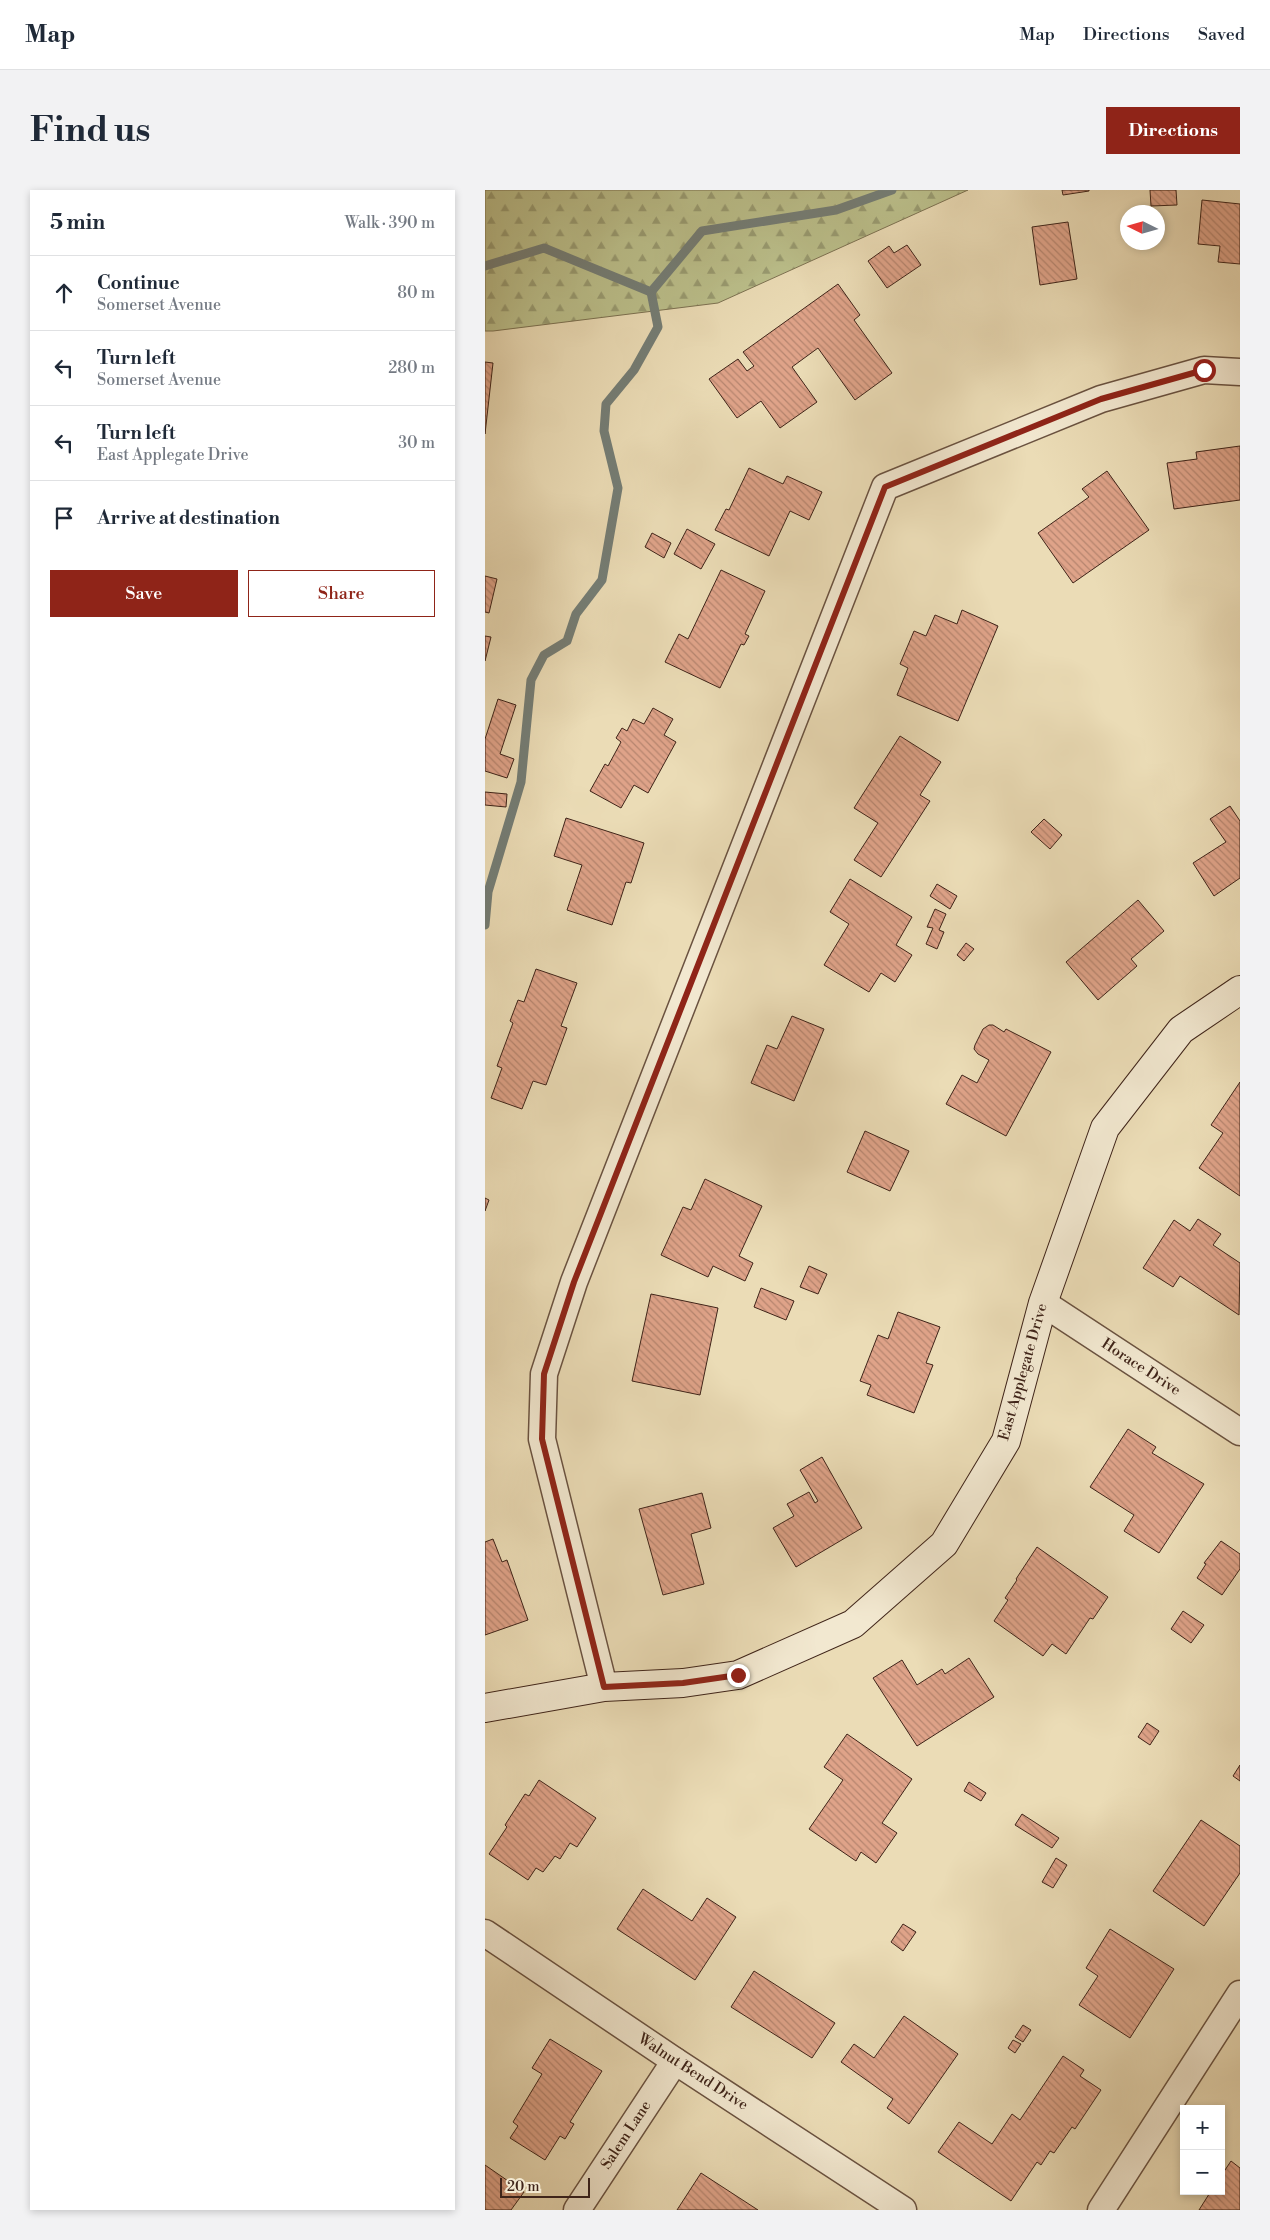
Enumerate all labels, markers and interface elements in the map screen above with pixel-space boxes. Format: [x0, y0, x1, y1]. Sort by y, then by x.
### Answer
text: Map [25, 20, 75, 50]
text: Map [1019, 23, 1055, 46]
text: Directions [1083, 23, 1170, 46]
text: Saved [1198, 23, 1245, 46]
button: Directions [1106, 107, 1240, 154]
text: Find us [30, 109, 150, 152]
north arrow [1120, 205, 1165, 250]
text: 5 min [50, 210, 105, 236]
text: Walk · 390 m [345, 213, 435, 233]
text: Continue [97, 271, 180, 295]
icon: ahead [50, 279, 78, 307]
text: 80 m [397, 283, 435, 303]
text: Somerset Avenue [97, 295, 221, 315]
text: Turn left [97, 346, 176, 370]
icon: left [50, 354, 78, 382]
text: 280 m [388, 358, 435, 378]
route start [1193, 359, 1216, 382]
text: Somerset Avenue [97, 370, 221, 390]
text: Turn left [97, 421, 176, 445]
icon: left [50, 429, 78, 457]
text: 30 m [398, 433, 435, 453]
text: East Applegate Drive [97, 445, 249, 465]
icon: arrive [50, 504, 78, 532]
text: Arrive at destination [97, 506, 280, 530]
button: Save [50, 570, 238, 617]
button: Share [248, 570, 435, 617]
street label: East Applegate Drive [994, 1301, 1052, 1443]
street label: Horace Drive [1098, 1334, 1184, 1400]
route end [727, 1664, 750, 1687]
street label: Walnut Bend Drive [634, 2029, 752, 2115]
street label: Salem Lane [597, 2097, 655, 2173]
map controls [1180, 2105, 1225, 2195]
button: + [1180, 2105, 1225, 2150]
button: − [1180, 2150, 1225, 2195]
scale bar [500, 2175, 590, 2198]
text: 20 m [507, 2178, 539, 2196]

